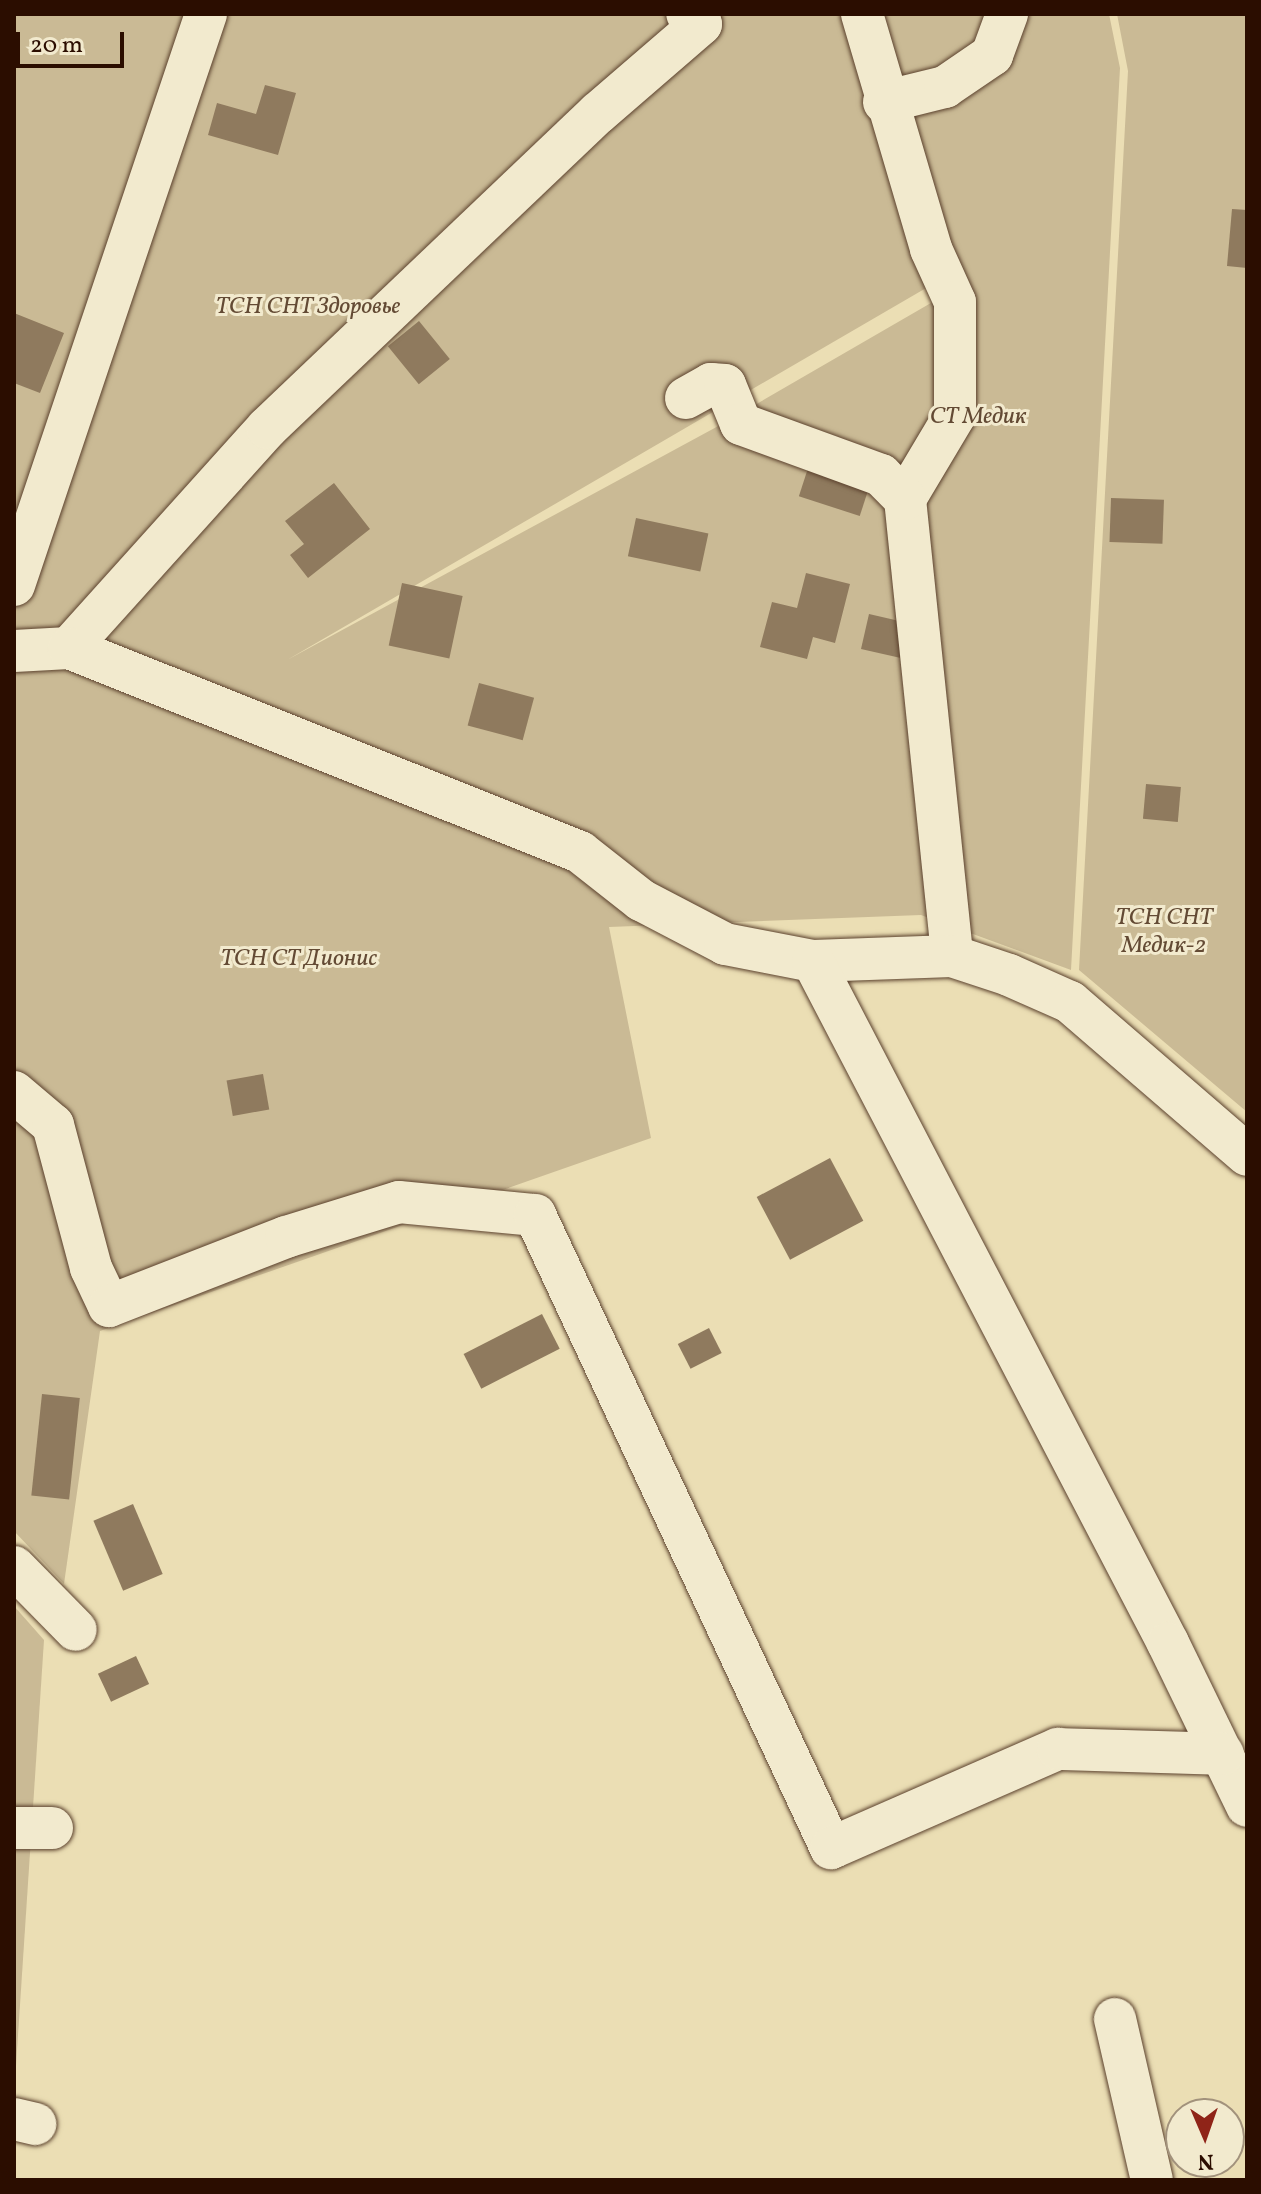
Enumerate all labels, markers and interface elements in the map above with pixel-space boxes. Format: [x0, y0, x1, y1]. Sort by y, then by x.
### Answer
scale bar [20, 16, 128, 66]
text: 20 m [30, 29, 83, 63]
park label: ТСН СНТ Здоровье [216, 294, 400, 322]
park label: СТ Медик [930, 404, 1026, 432]
park label: ТСН СНТ Медик-2 [1115, 905, 1213, 961]
park label: ТСН СТ Дионис [221, 946, 377, 974]
north arrow [1165, 2098, 1245, 2178]
text: N [1197, 2145, 1214, 2176]

